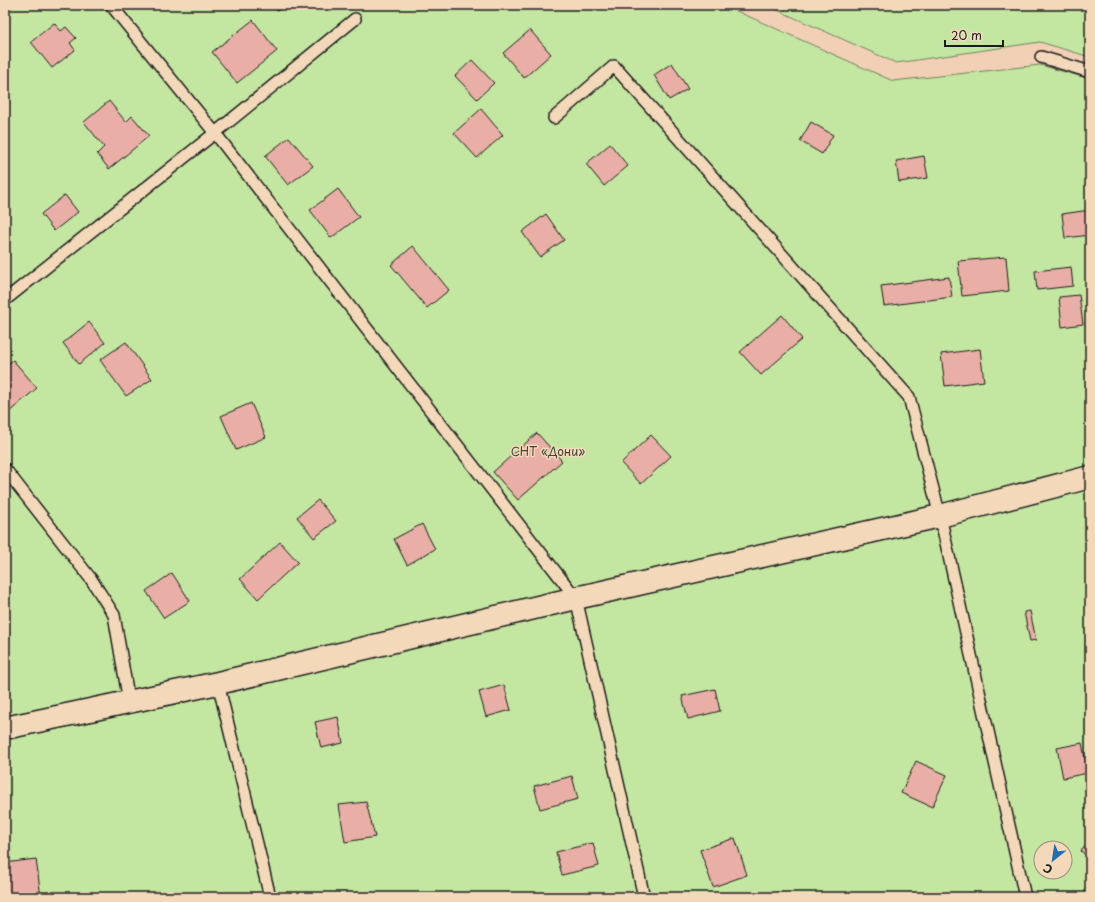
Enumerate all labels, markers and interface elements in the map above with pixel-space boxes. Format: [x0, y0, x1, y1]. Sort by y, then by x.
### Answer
scale bar [945, 22, 1003, 48]
text: 20 m [951, 26, 982, 44]
park label: СНТ «Дони» [511, 442, 585, 460]
north arrow [1033, 840, 1073, 880]
text: С [1040, 860, 1056, 879]

